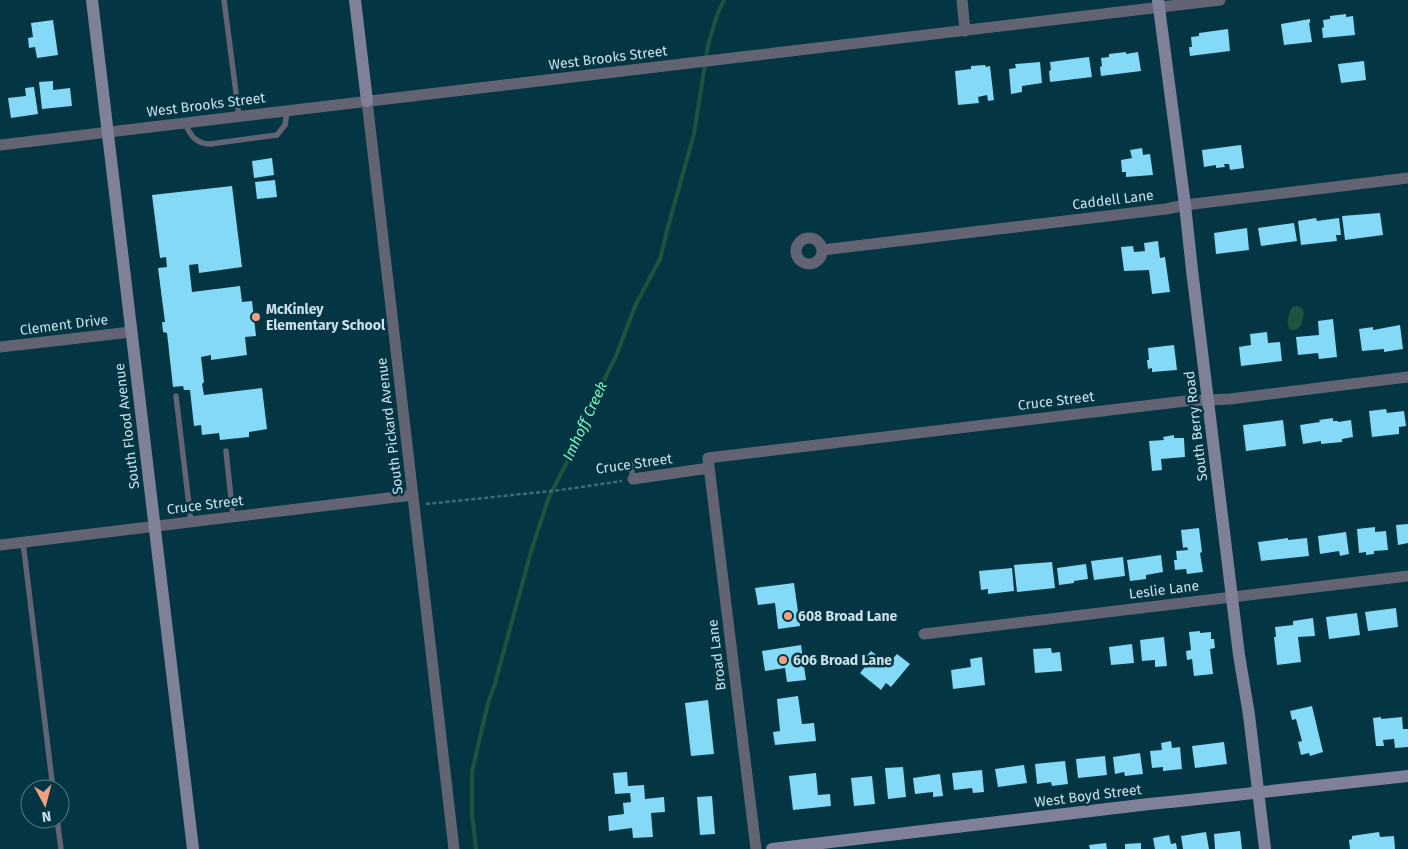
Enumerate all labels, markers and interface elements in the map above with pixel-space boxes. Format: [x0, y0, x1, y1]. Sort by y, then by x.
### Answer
street label: West Brooks Street [548, 42, 669, 74]
street label: West Brooks Street [146, 89, 267, 121]
street label: Caddell Lane [1071, 187, 1155, 213]
place label: McKinley Elementary School [266, 301, 386, 334]
street label: Clement Drive [19, 311, 109, 339]
marker: McKinley Elementary School [250, 311, 262, 323]
street label: South Pickard Avenue [373, 357, 407, 495]
street label: South Flood Avenue [111, 362, 143, 490]
street label: South Berry Road [1181, 370, 1211, 482]
water label: Imhoff Creek [559, 379, 611, 463]
street label: Cruce Street [1017, 388, 1096, 414]
street label: Cruce Street [595, 450, 674, 478]
street label: Cruce Street [166, 492, 245, 518]
street label: Leslie Lane [1128, 577, 1200, 603]
place label: 608 Broad Lane [798, 608, 898, 625]
marker: 608 Broad Lane [782, 610, 794, 622]
street label: Broad Lane [704, 618, 730, 692]
place label: 606 Broad Lane [793, 652, 892, 669]
marker: 606 Broad Lane [777, 654, 789, 666]
north arrow [20, 779, 70, 829]
street label: West Boyd Street [1033, 781, 1144, 811]
text: N [41, 807, 52, 825]

